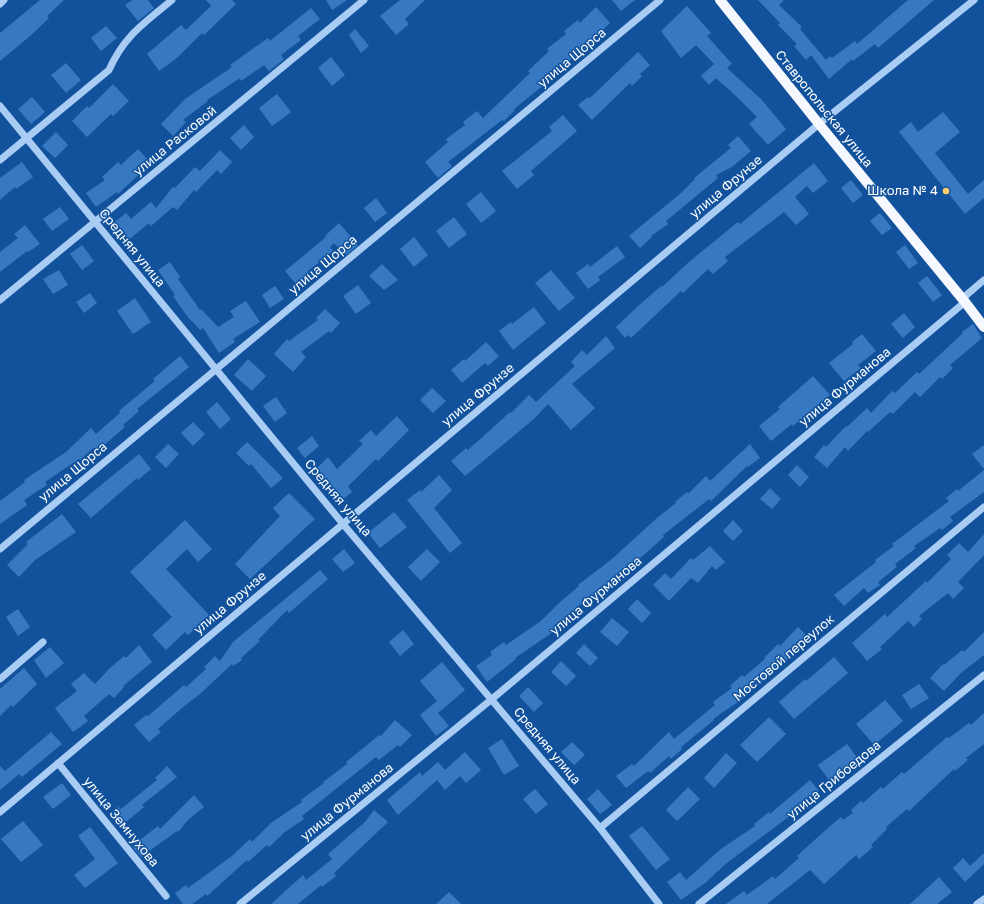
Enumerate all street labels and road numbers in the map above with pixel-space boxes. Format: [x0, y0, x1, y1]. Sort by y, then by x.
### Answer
street label: улица Щорса [535, 25, 609, 91]
street label: Ставропольская улица [772, 47, 876, 171]
street label: улица Расковой [130, 103, 220, 179]
street label: улица Фрунзе [687, 152, 765, 222]
street label: Средняя улица [96, 206, 168, 290]
street label: улица Щорса [286, 232, 360, 298]
street label: улица Фурманова [796, 344, 894, 430]
street label: улица Фрунзе [439, 360, 517, 430]
street label: улица Щорса [36, 439, 110, 505]
street label: Средняя улица [301, 456, 375, 540]
street label: улица Фурманова [547, 553, 645, 639]
street label: улица Фрунзе [191, 568, 269, 638]
street label: Мостовой переулок [730, 611, 838, 705]
street label: Средняя улица [510, 704, 584, 788]
street label: улица Грибоедова [784, 737, 884, 823]
street label: улица Фурманова [297, 760, 397, 844]
street label: улица Земнухова [80, 774, 162, 870]

